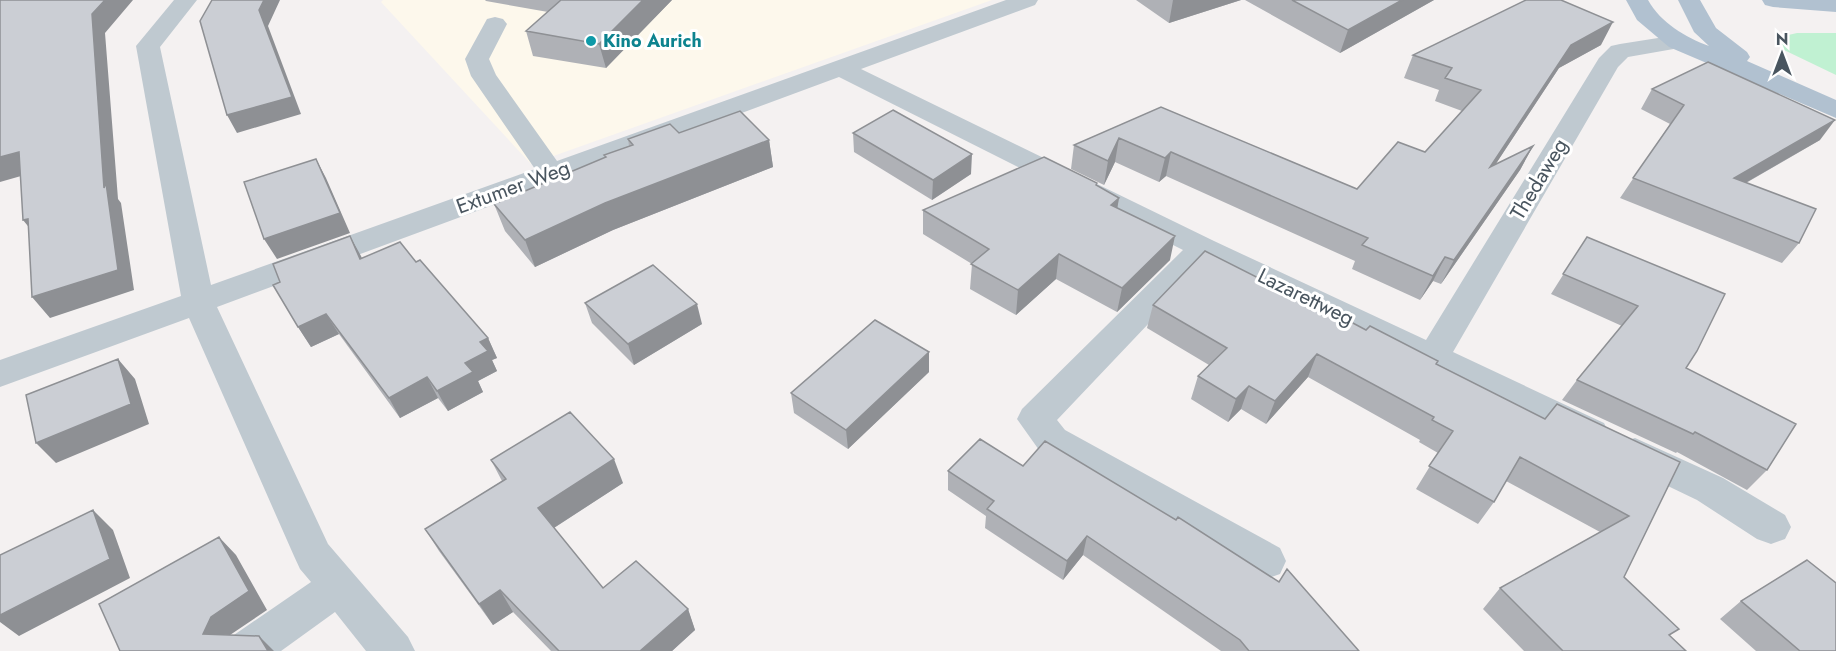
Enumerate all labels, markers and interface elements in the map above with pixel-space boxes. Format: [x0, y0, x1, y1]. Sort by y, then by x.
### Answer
north arrow [1752, 24, 1812, 84]
place label: Kino Aurich [603, 28, 702, 54]
text: N [1776, 28, 1788, 51]
marker: Kino Aurich [584, 34, 598, 48]
street label: Thedaweg [1503, 133, 1575, 225]
street label: Extumer Weg [452, 153, 574, 221]
street label: Lazarettweg [1253, 261, 1359, 333]

